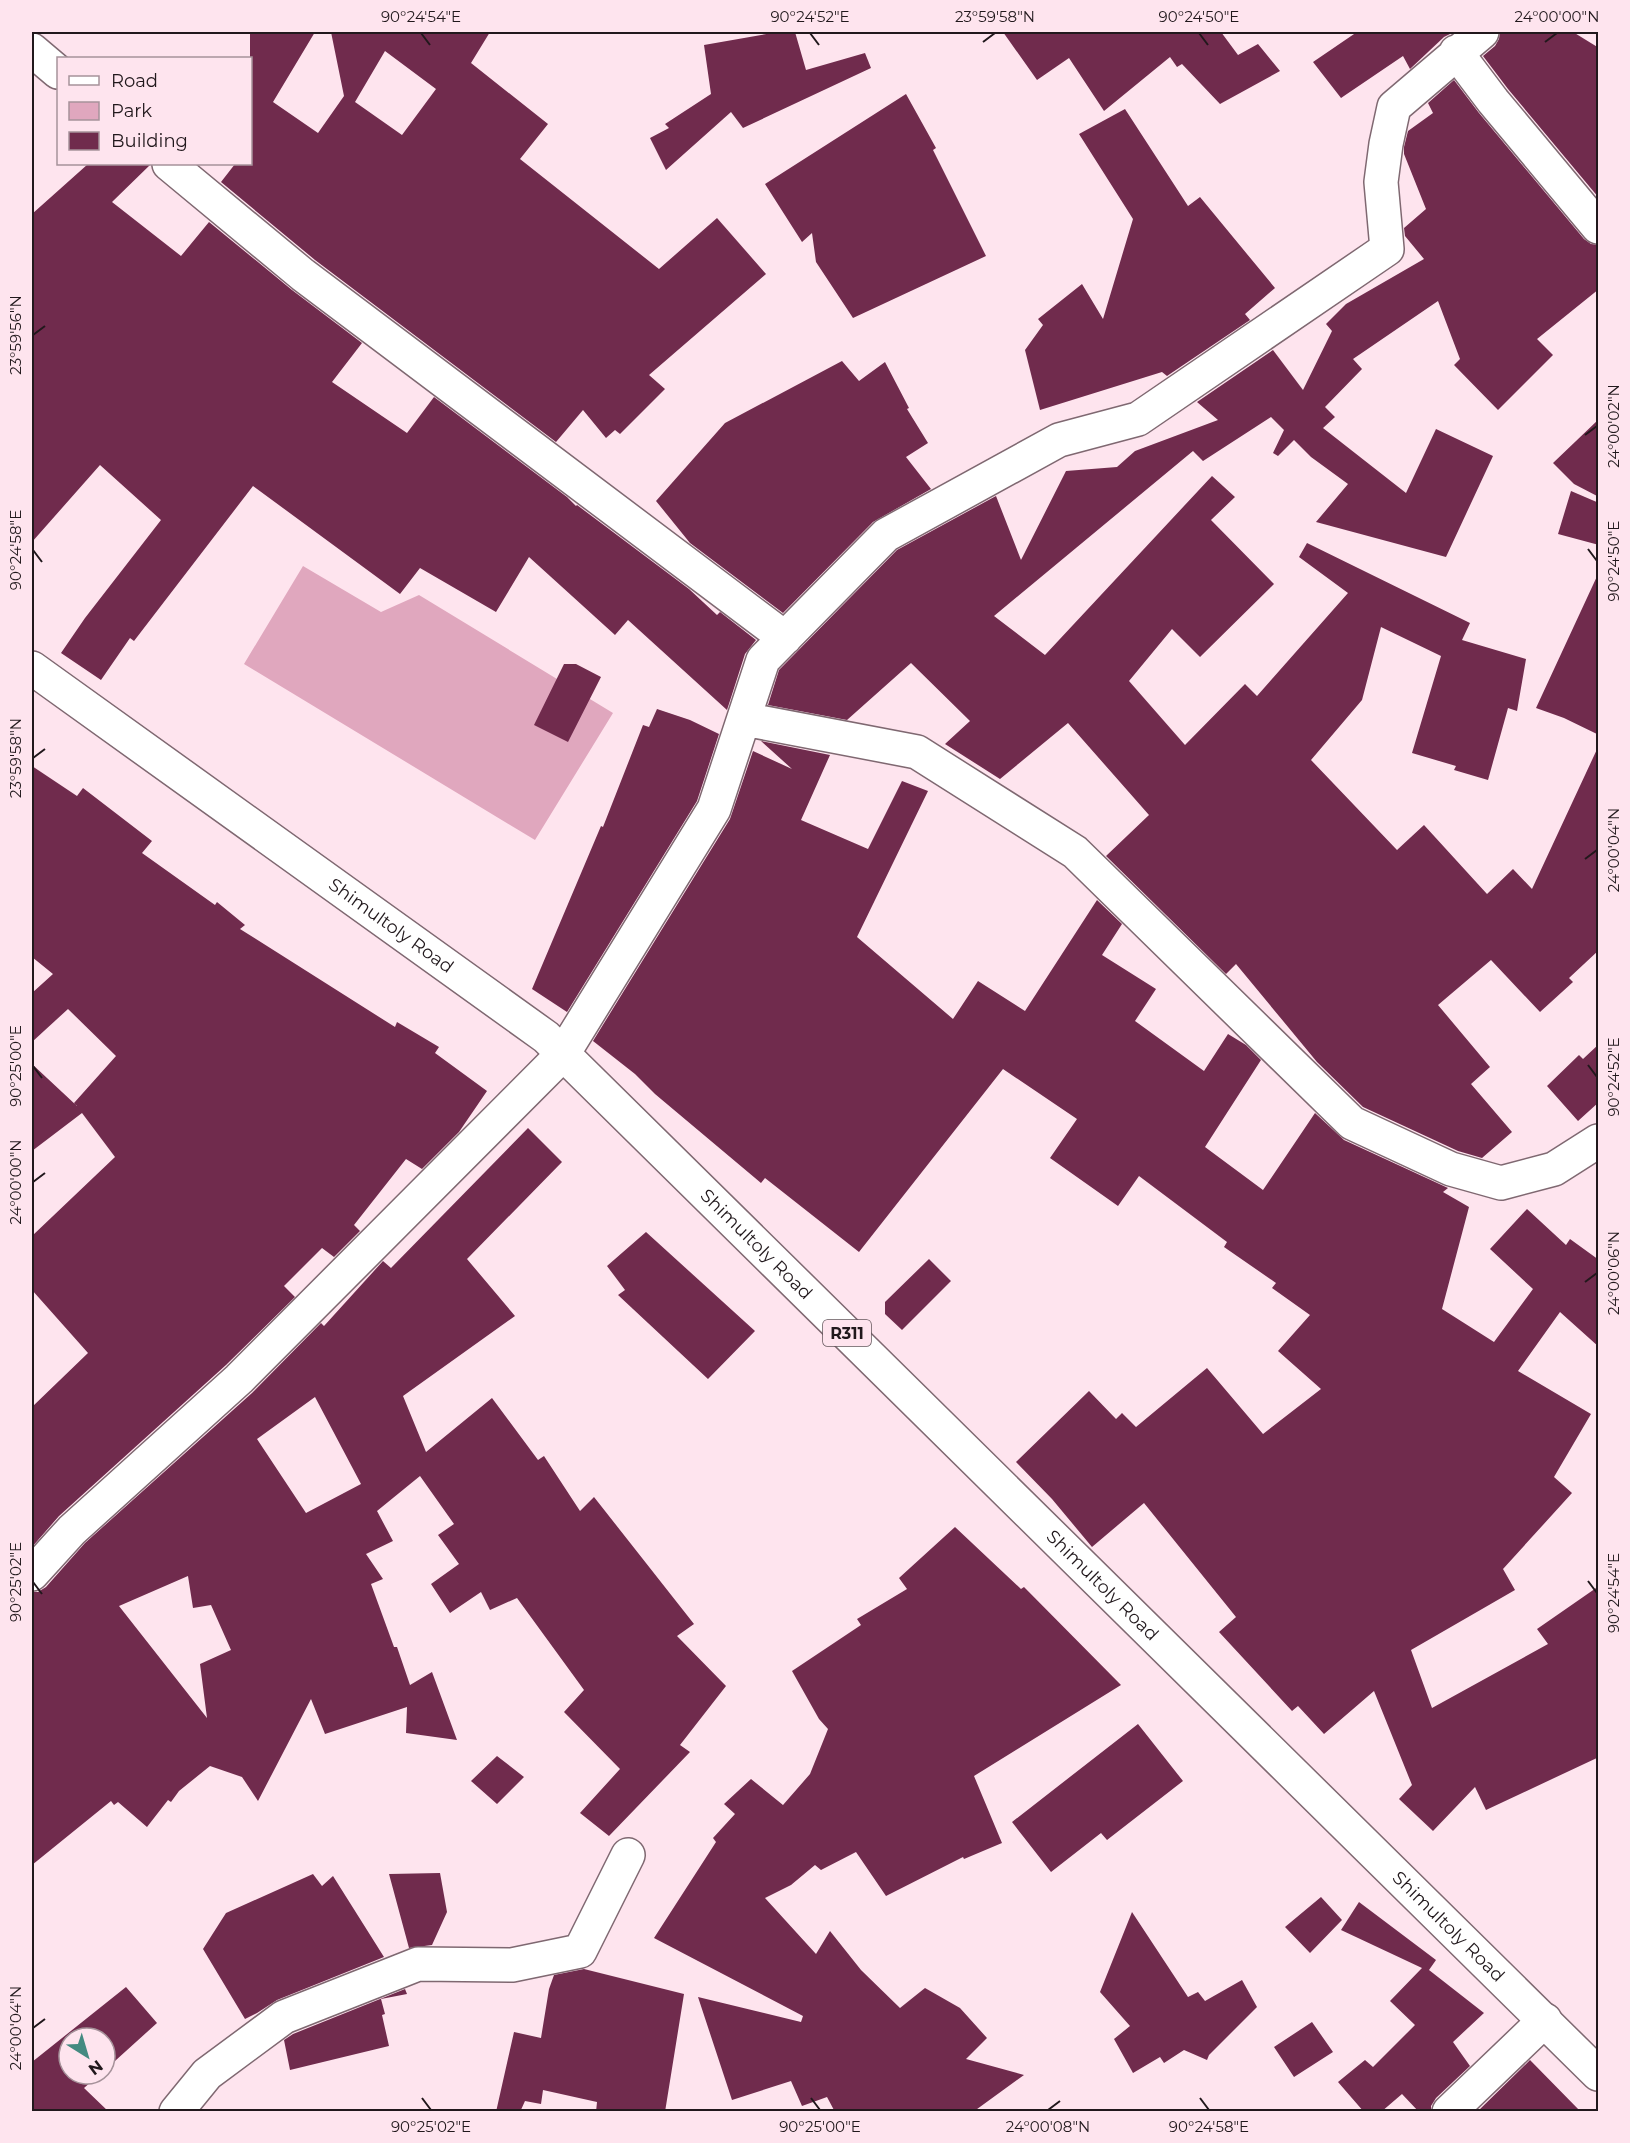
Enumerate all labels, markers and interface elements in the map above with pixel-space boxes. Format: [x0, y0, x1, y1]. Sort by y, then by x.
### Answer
text: 90°24'54"E [381, 7, 461, 26]
text: 90°24'52"E [770, 7, 850, 26]
text: 23°59'58"N [955, 7, 1035, 26]
text: 90°24'50"E [1159, 7, 1239, 26]
text: 24°00'00"N [1515, 7, 1599, 26]
legend [57, 57, 252, 165]
text: Road [111, 70, 158, 92]
text: Park [111, 100, 152, 122]
text: Building [111, 130, 188, 152]
text: 23°59'56"N [6, 295, 25, 375]
text: 24°00'02"N [1604, 384, 1623, 468]
text: 90°24'58"E [6, 510, 25, 590]
text: 90°24'50"E [1604, 521, 1623, 601]
text: 23°59'58"N [6, 718, 25, 798]
text: 24°00'04"N [1604, 808, 1623, 892]
street label: Shimultoly Road [324, 873, 458, 978]
text: 90°25'00"E [6, 1025, 25, 1107]
text: 90°24'52"E [1604, 1037, 1623, 1117]
text: 24°00'00"N [6, 1140, 25, 1224]
street label: Shimultoly Road [696, 1184, 817, 1304]
text: 24°00'06"N [1604, 1231, 1623, 1315]
road number: R311 [823, 1320, 871, 1346]
street label: Shimultoly Road [1042, 1525, 1163, 1645]
text: 90°25'02"E [6, 1542, 25, 1622]
text: 90°24'54"E [1604, 1553, 1623, 1633]
street label: Shimultoly Road [1388, 1867, 1509, 1987]
text: 24°00'04"N [6, 1986, 25, 2070]
north arrow [57, 2026, 117, 2086]
text: N [85, 2056, 107, 2079]
text: 90°25'02"E [391, 2117, 471, 2136]
text: 90°25'00"E [779, 2117, 861, 2136]
text: 24°00'08"N [1006, 2117, 1090, 2136]
text: 90°24'58"E [1169, 2117, 1249, 2136]

